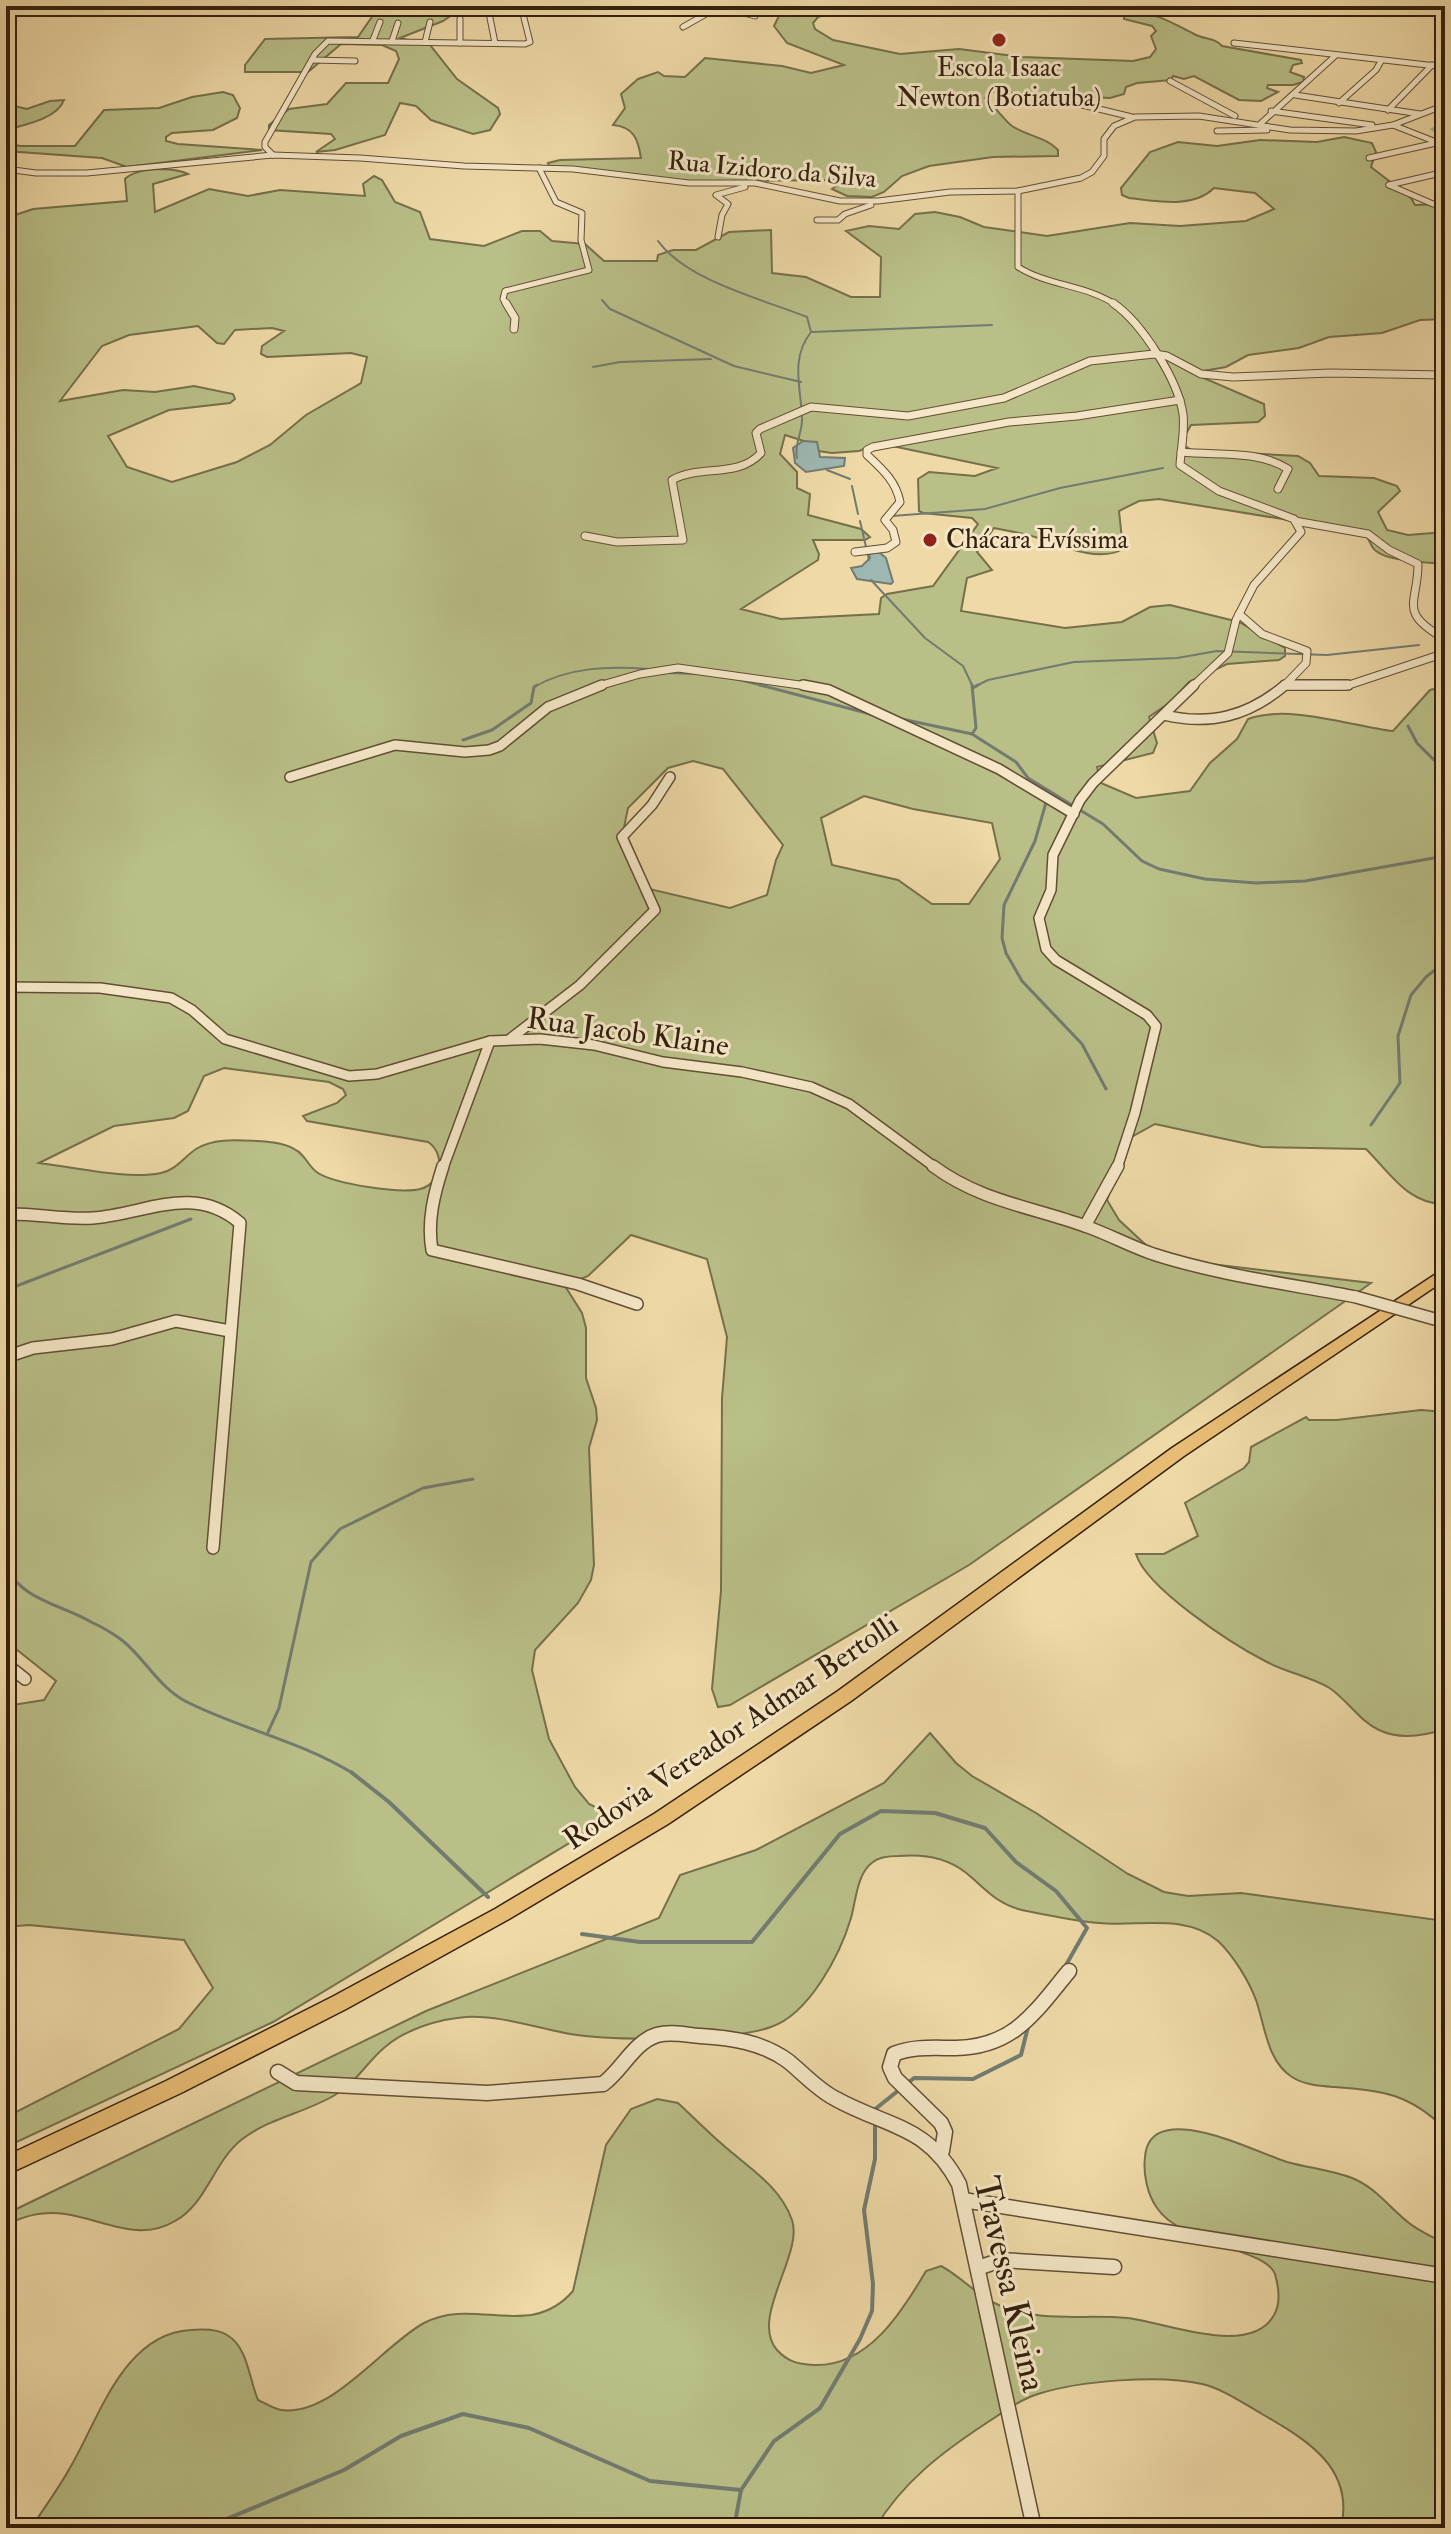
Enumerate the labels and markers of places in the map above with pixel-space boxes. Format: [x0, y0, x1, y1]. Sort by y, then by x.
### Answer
marker: Escola Isaac Newton (Botiatuba) [990, 31, 1008, 49]
place label: Escola Isaac Newton (Botiatuba) [897, 52, 1101, 114]
place label: Chácara Evíssima [946, 524, 1129, 556]
marker: Chácara Evíssima [921, 531, 939, 549]

